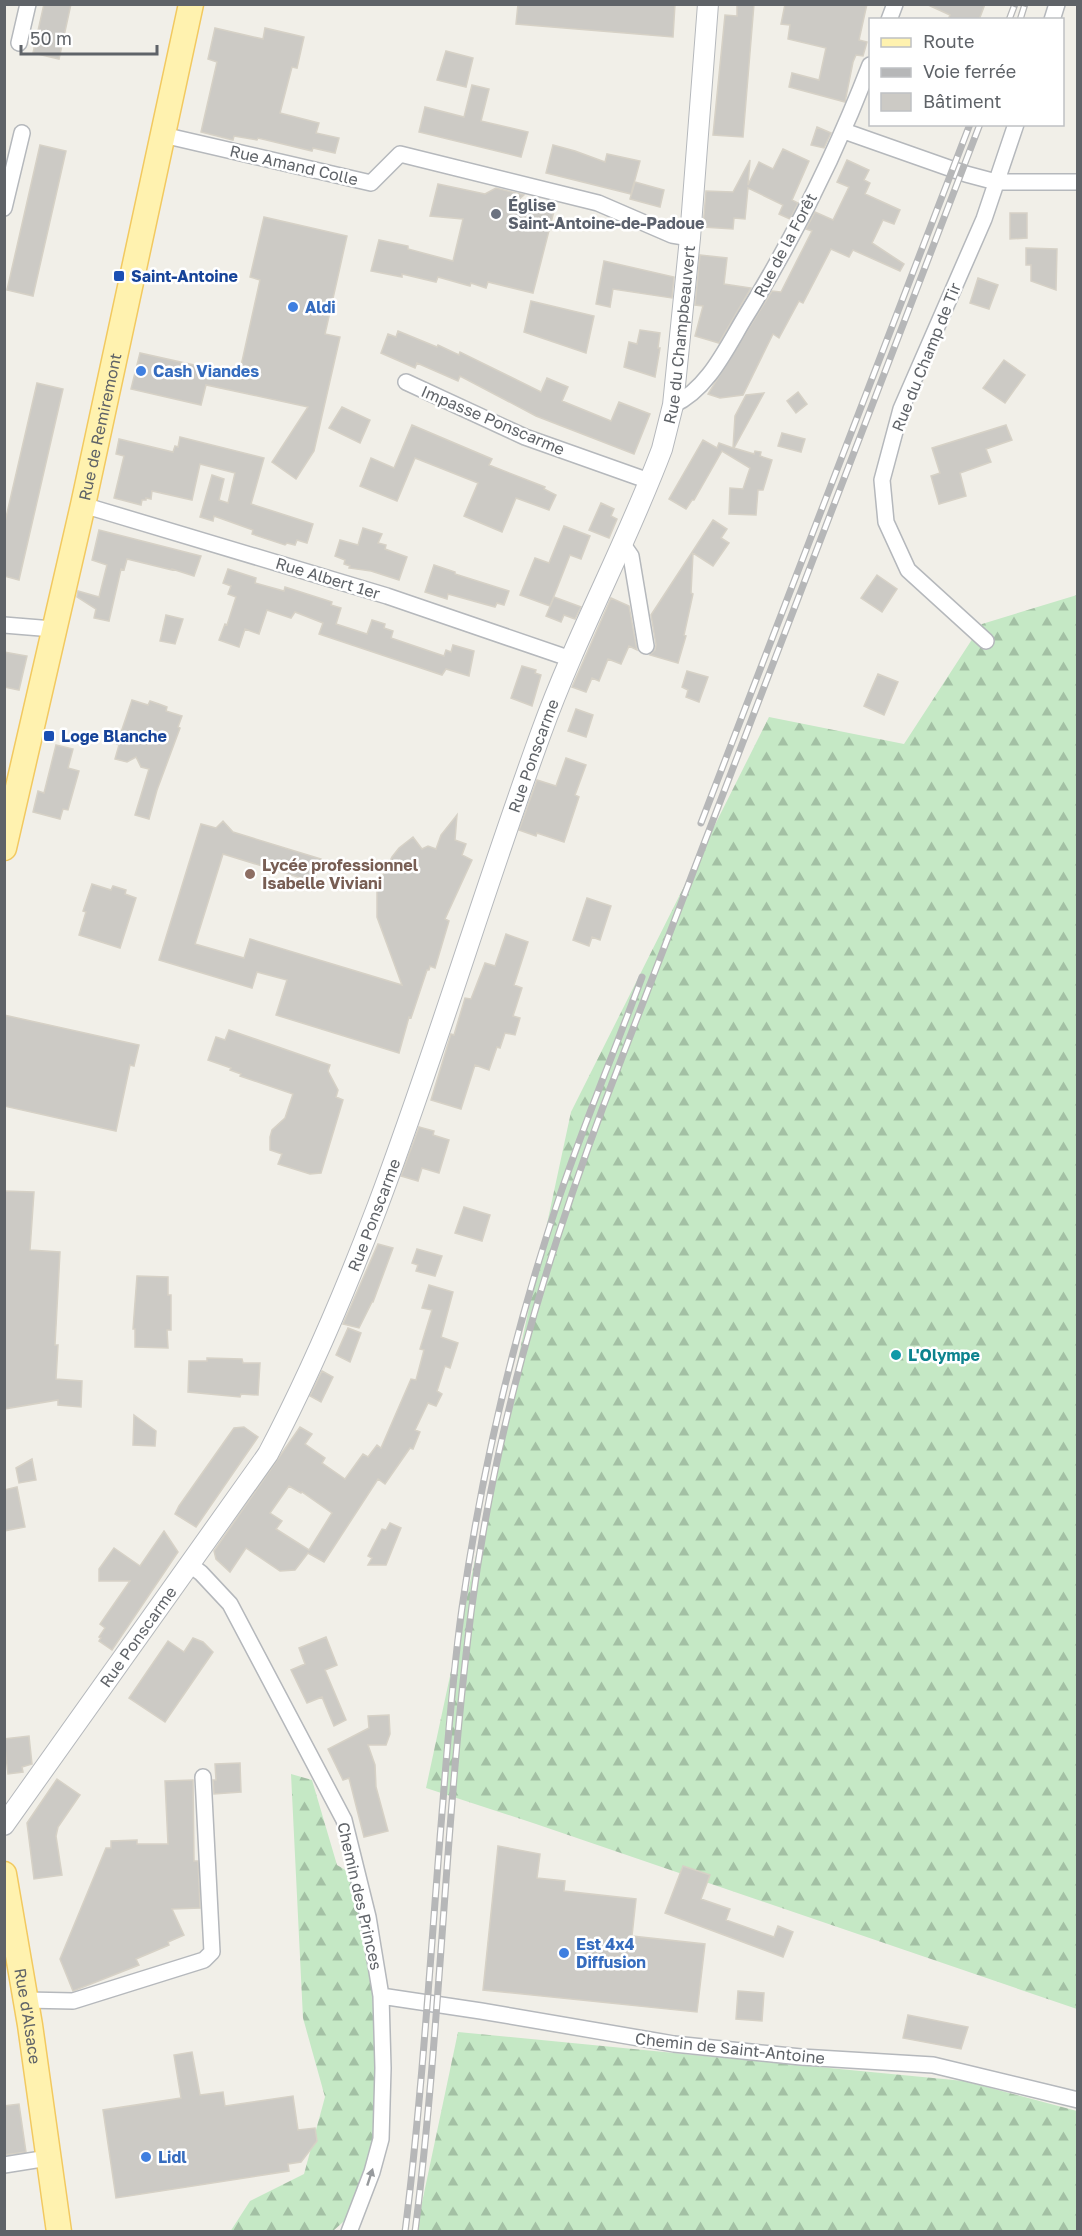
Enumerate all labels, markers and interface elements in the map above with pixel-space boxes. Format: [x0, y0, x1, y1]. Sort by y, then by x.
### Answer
scale bar [21, 18, 158, 56]
legend [869, 18, 1064, 126]
text: 50 m [30, 27, 72, 49]
text: Route [923, 30, 974, 52]
text: Voie ferrée [923, 60, 1016, 82]
text: Bâtiment [923, 90, 1002, 112]
street label: Rue Amand Colle [228, 141, 360, 189]
street label: Rue de la Forêt [749, 189, 821, 301]
place label: Église Saint-Antoine-de-Padoue [508, 195, 704, 233]
marker: Église Saint-Antoine-de-Padoue [489, 207, 503, 221]
street label: Rue du Champbeauvert [659, 244, 699, 426]
place label: Saint-Antoine [131, 266, 238, 286]
marker: Saint-Antoine [112, 269, 126, 283]
street label: Rue du Champ de Tir [887, 280, 965, 434]
place label: Aldi [305, 297, 336, 317]
marker: Aldi [286, 300, 300, 314]
street label: Rue de Remiremont [74, 351, 125, 502]
place label: Cash Viandes [153, 361, 259, 381]
marker: Cash Viandes [134, 364, 148, 378]
street label: Impasse Ponscarme [418, 381, 568, 459]
street label: Rue Albert 1er [273, 553, 383, 603]
street label: Rue Ponscarme [504, 696, 563, 815]
place label: Loge Blanche [61, 726, 167, 746]
marker: Loge Blanche [42, 729, 56, 743]
place label: Lycée professionnel Isabelle Viviani [262, 855, 419, 893]
marker: Lycée professionnel Isabelle Viviani [243, 867, 257, 881]
street label: Rue Ponscarme [343, 1156, 404, 1274]
place label: L'Olympe [908, 1345, 980, 1365]
marker: L'Olympe [889, 1348, 903, 1362]
street label: Rue Ponscarme [95, 1582, 181, 1691]
street label: Chemin des Princes [333, 1820, 387, 1972]
place label: Est 4x4 Diffusion [576, 1934, 646, 1972]
marker: Est 4x4 Diffusion [557, 1946, 571, 1960]
street label: Rue d'Alsace [10, 1967, 45, 2065]
street label: Chemin de Saint-Antoine [634, 2028, 826, 2068]
place label: Lidl [158, 2147, 187, 2167]
marker: Lidl [139, 2150, 153, 2164]
one-way arrow [366, 2168, 376, 2186]

